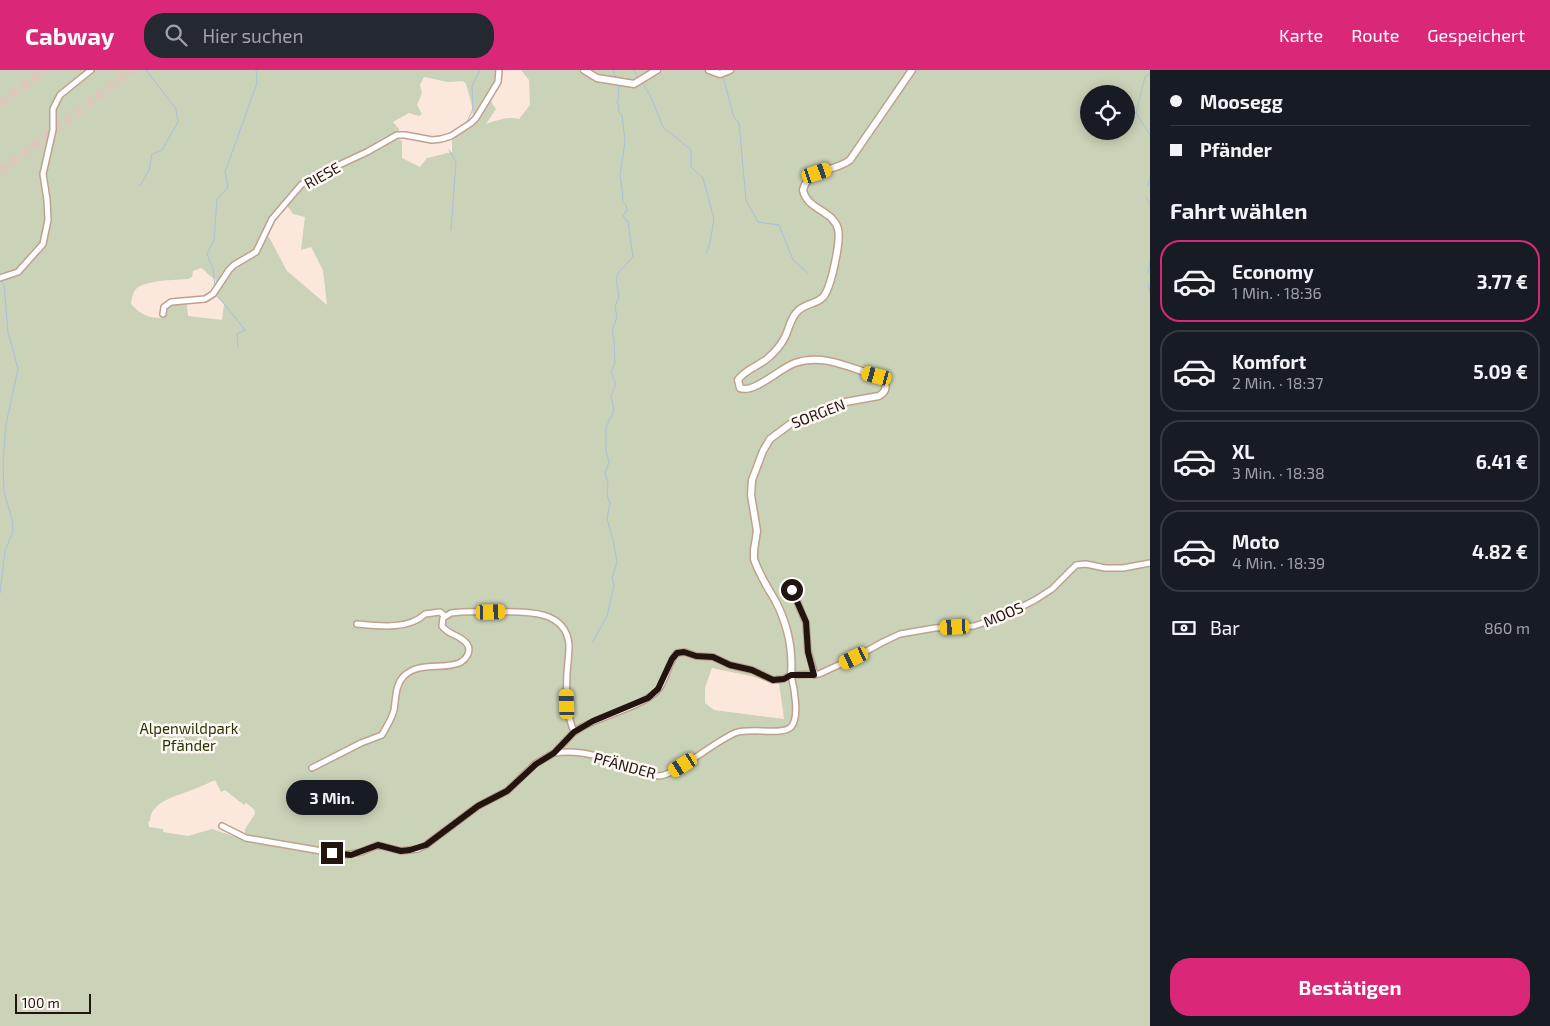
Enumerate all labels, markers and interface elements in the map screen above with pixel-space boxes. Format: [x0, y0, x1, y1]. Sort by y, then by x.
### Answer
search box [144, 13, 494, 58]
text: Cabway [25, 21, 114, 50]
icon: search [162, 21, 190, 49]
text: Hier suchen [202, 24, 304, 47]
text: Karte [1279, 24, 1323, 46]
text: Route [1351, 24, 1399, 46]
text: Gespeichert [1427, 24, 1525, 46]
map controls [1080, 85, 1135, 140]
button: locate [1080, 85, 1135, 140]
text: Moosegg [1200, 90, 1283, 113]
text: Pfänder [1200, 138, 1272, 161]
street label: RIESE [301, 158, 343, 192]
car [800, 161, 833, 185]
text: Fahrt wählen [1170, 197, 1308, 223]
icon: car [1172, 259, 1217, 304]
text: Economy [1232, 260, 1314, 283]
text: 3.77 € [1477, 270, 1528, 293]
text: 1 Min. · 18:36 [1232, 283, 1322, 302]
icon: car [1172, 349, 1217, 394]
text: Komfort [1232, 350, 1306, 373]
text: 5.09 € [1473, 360, 1528, 383]
car [860, 365, 893, 387]
text: 2 Min. · 18:37 [1232, 373, 1323, 392]
street label: SORGEN [789, 395, 847, 431]
icon: car [1172, 439, 1217, 484]
text: XL [1232, 440, 1254, 463]
text: 6.41 € [1476, 450, 1528, 473]
text: 3 Min. · 18:38 [1232, 463, 1325, 482]
icon: car [1172, 529, 1217, 574]
text: Moto [1232, 530, 1280, 553]
text: 4.82 € [1472, 540, 1528, 563]
text: 4 Min. · 18:39 [1232, 553, 1325, 572]
route start [781, 579, 803, 601]
street label: MOOS [980, 598, 1026, 630]
car [475, 604, 506, 620]
icon: cash [1170, 614, 1198, 642]
text: Bar [1210, 616, 1240, 639]
text: 860 m [1484, 618, 1530, 637]
car [939, 619, 970, 635]
car [837, 645, 870, 671]
car [558, 689, 575, 719]
park label: Alpenwildpark Pfänder [140, 719, 239, 754]
street label: PFÄNDER [592, 748, 658, 782]
car [666, 751, 699, 779]
callout: 3 Min. [286, 780, 378, 816]
text: 3 Min. [309, 788, 355, 807]
route end [321, 842, 343, 864]
button: Bestätigen [1170, 958, 1530, 1016]
scale bar [15, 991, 91, 1014]
text: 100 m [22, 994, 60, 1011]

